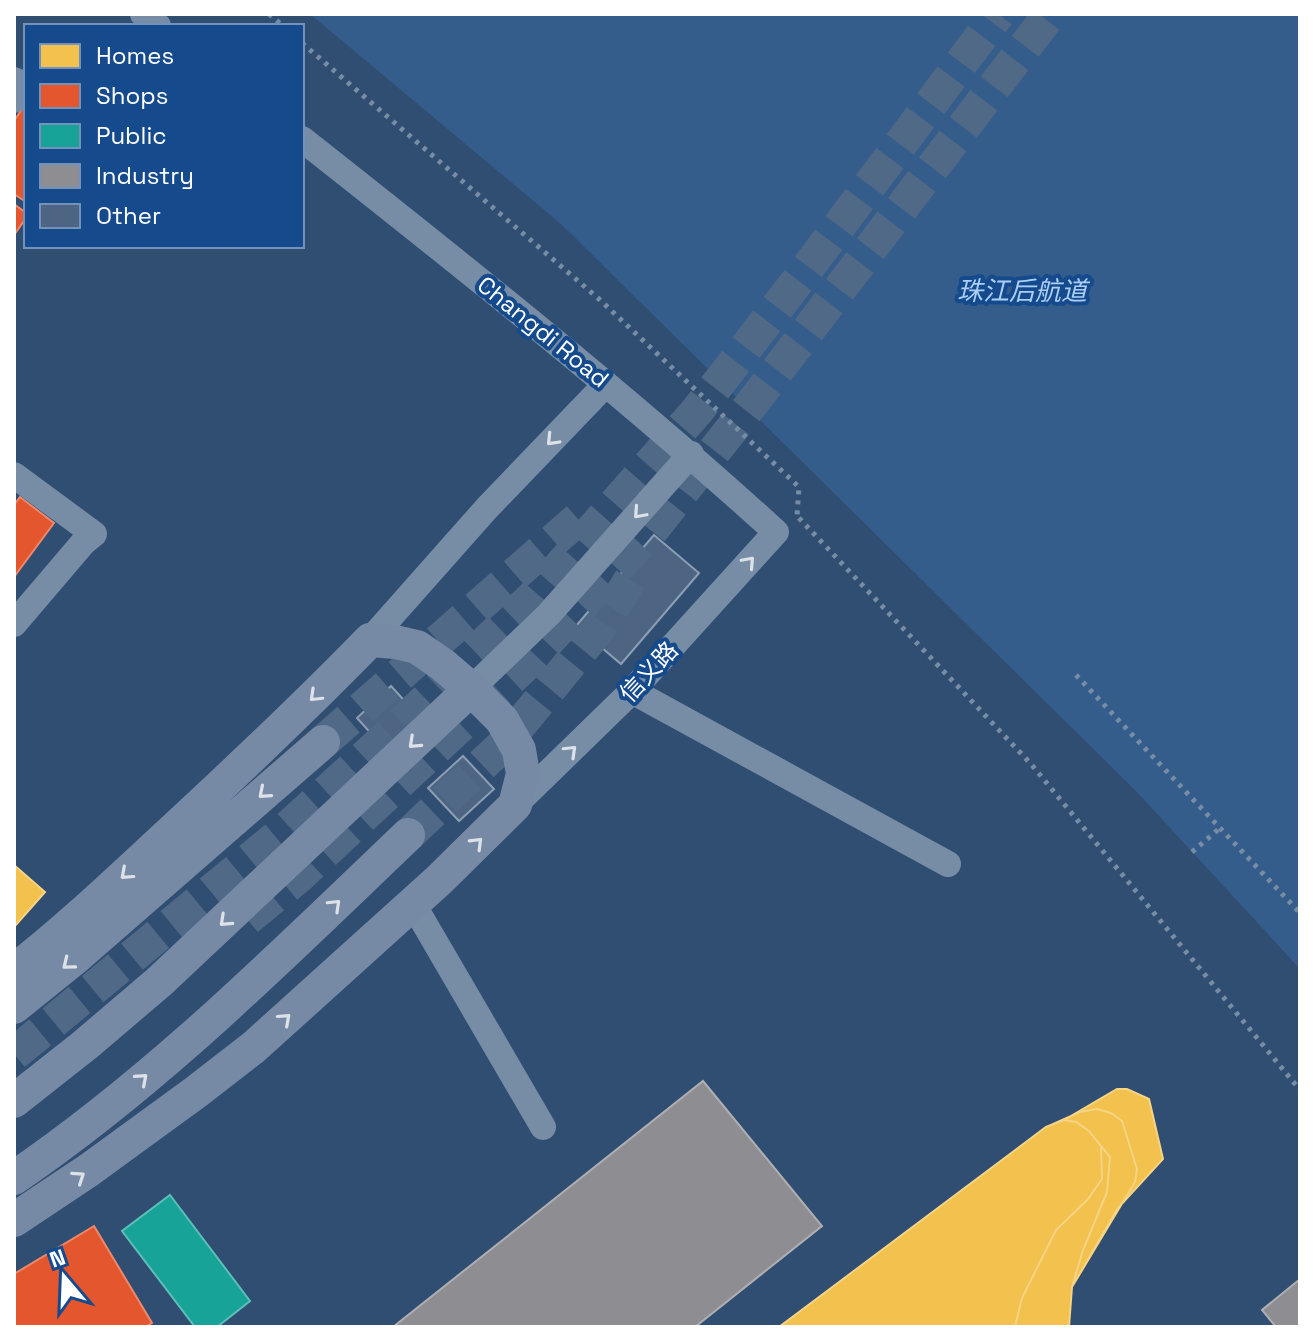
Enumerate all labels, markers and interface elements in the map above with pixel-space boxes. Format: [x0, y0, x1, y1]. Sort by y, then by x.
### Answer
legend [24, 24, 304, 248]
text: Homes [96, 40, 174, 71]
text: Shops [96, 80, 168, 111]
text: Public [96, 120, 167, 151]
text: Industry [96, 160, 194, 191]
text: Other [96, 200, 161, 231]
street label: Changdi Road [471, 269, 615, 394]
water label: 珠江后航道 [957, 274, 1091, 308]
one-way arrow [547, 431, 561, 445]
one-way arrow [635, 503, 649, 518]
one-way arrow [740, 556, 754, 571]
street label: 信义路 [613, 635, 685, 709]
one-way arrow [310, 686, 324, 701]
one-way arrow [409, 733, 423, 748]
one-way arrow [562, 745, 576, 760]
one-way arrow [258, 784, 273, 798]
one-way arrow [468, 838, 482, 852]
one-way arrow [121, 864, 135, 879]
one-way arrow [326, 899, 340, 914]
one-way arrow [220, 911, 234, 926]
one-way arrow [62, 954, 77, 969]
one-way arrow [276, 1014, 291, 1028]
one-way arrow [133, 1075, 148, 1089]
one-way arrow [70, 1171, 84, 1186]
north arrow [24, 1237, 104, 1317]
text: N [46, 1242, 69, 1274]

